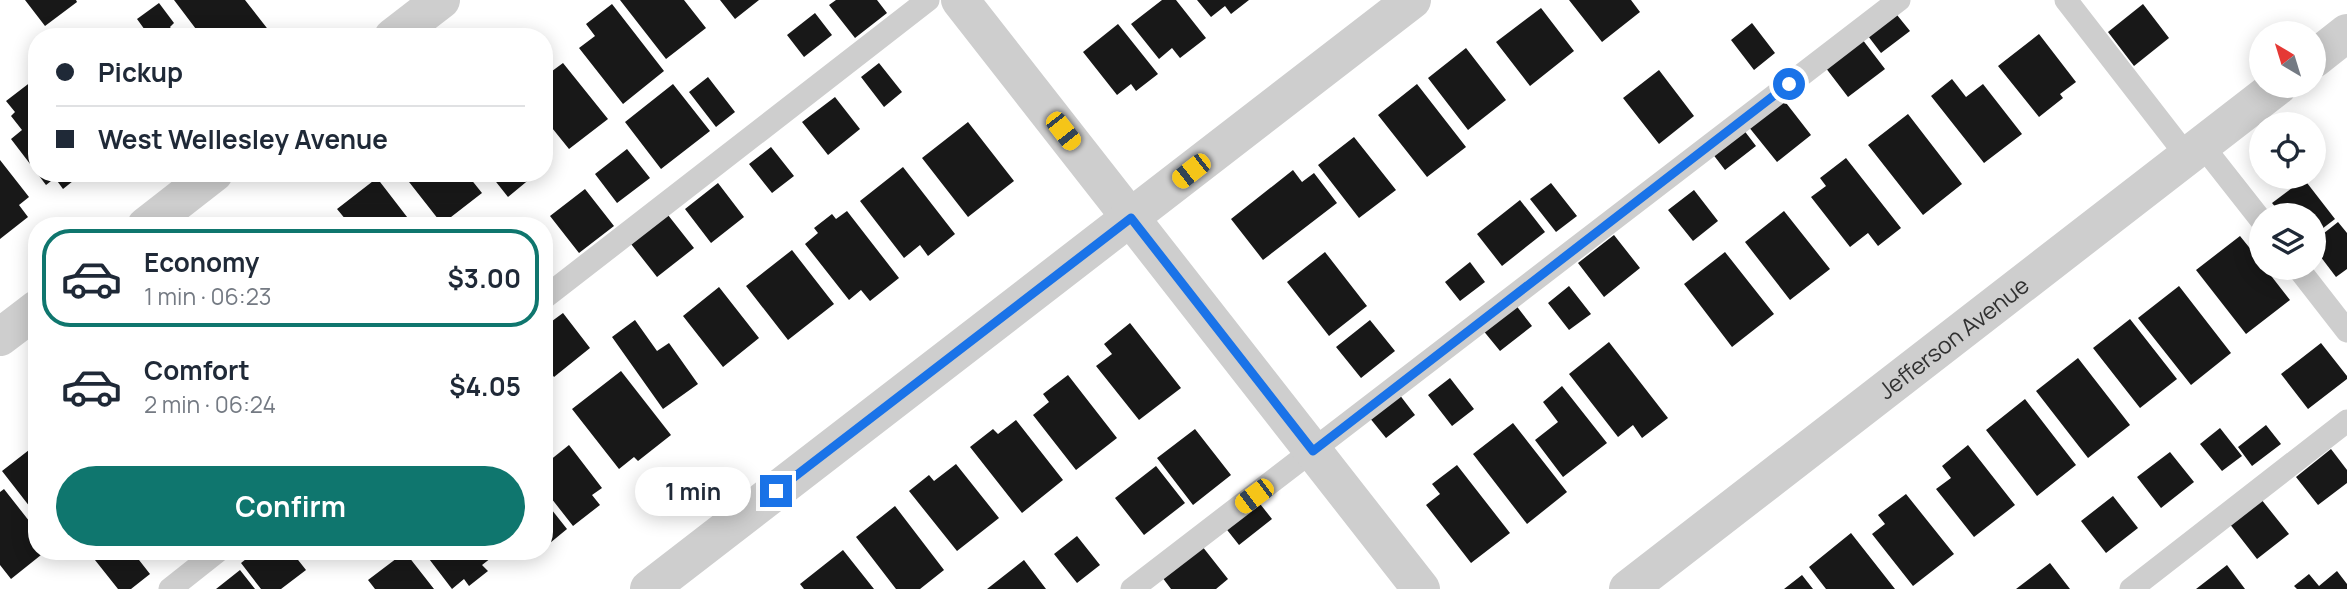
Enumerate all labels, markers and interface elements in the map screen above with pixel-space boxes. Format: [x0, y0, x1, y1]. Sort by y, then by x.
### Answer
north arrow [2249, 21, 2326, 98]
map controls [2249, 21, 2326, 280]
text: Pickup [98, 54, 183, 90]
route start [1773, 68, 1805, 100]
car [1042, 108, 1085, 154]
button: locate [2249, 112, 2326, 189]
text: West Wellesley Avenue [98, 121, 388, 157]
car [1168, 150, 1215, 192]
button: layers [2249, 203, 2326, 280]
text: Economy [144, 244, 259, 280]
icon: car [60, 247, 123, 310]
text: $3.00 [447, 260, 521, 296]
street label: Jefferson Avenue [1871, 269, 2035, 406]
text: 1 min · 06:23 [144, 280, 272, 312]
text: Comfort [144, 352, 250, 388]
icon: car [60, 355, 123, 418]
text: $4.05 [449, 368, 521, 404]
text: 2 min · 06:24 [144, 388, 276, 420]
button: Confirm [56, 466, 525, 546]
callout: 1 min [636, 466, 752, 516]
text: 1 min [665, 475, 721, 507]
route end [760, 475, 792, 507]
car [1231, 475, 1278, 517]

